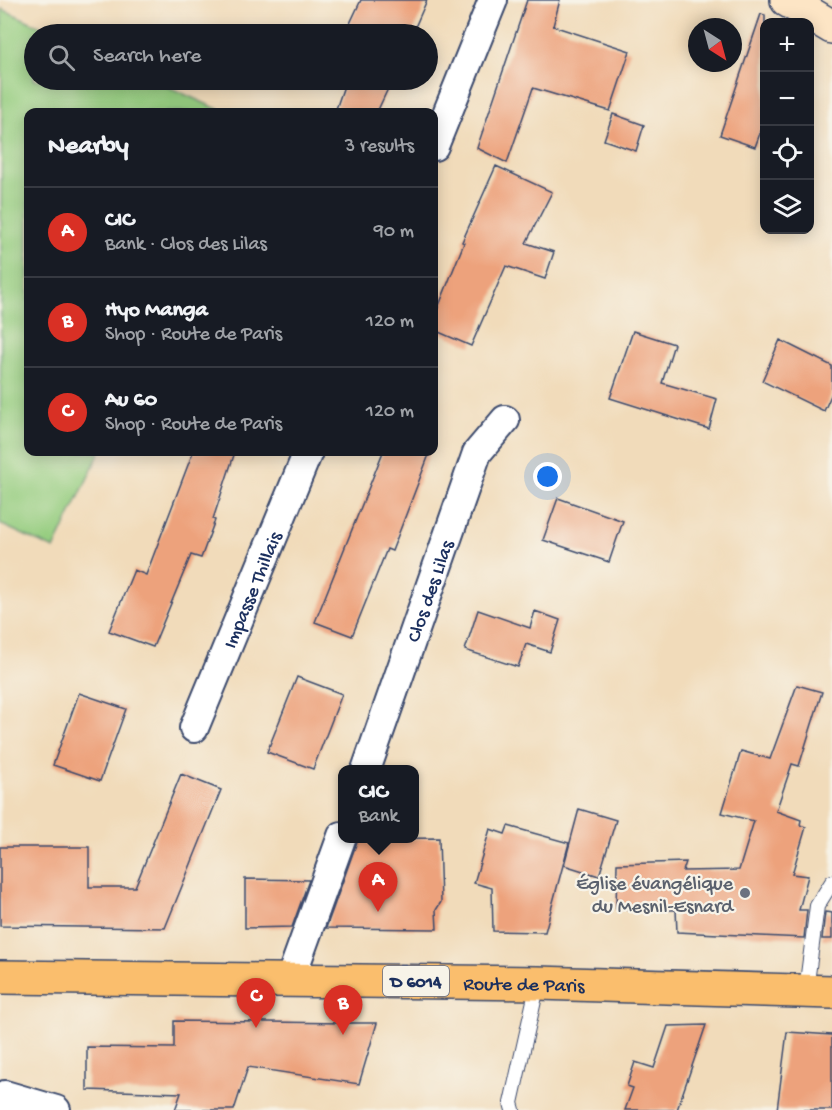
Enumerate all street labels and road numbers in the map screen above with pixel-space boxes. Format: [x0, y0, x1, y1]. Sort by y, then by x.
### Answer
street label: Impasse Thillais [220, 528, 289, 652]
street label: Clos des Lilas [404, 537, 461, 646]
road number: D 6014 [383, 966, 449, 996]
street label: Route de Paris [463, 974, 585, 999]

